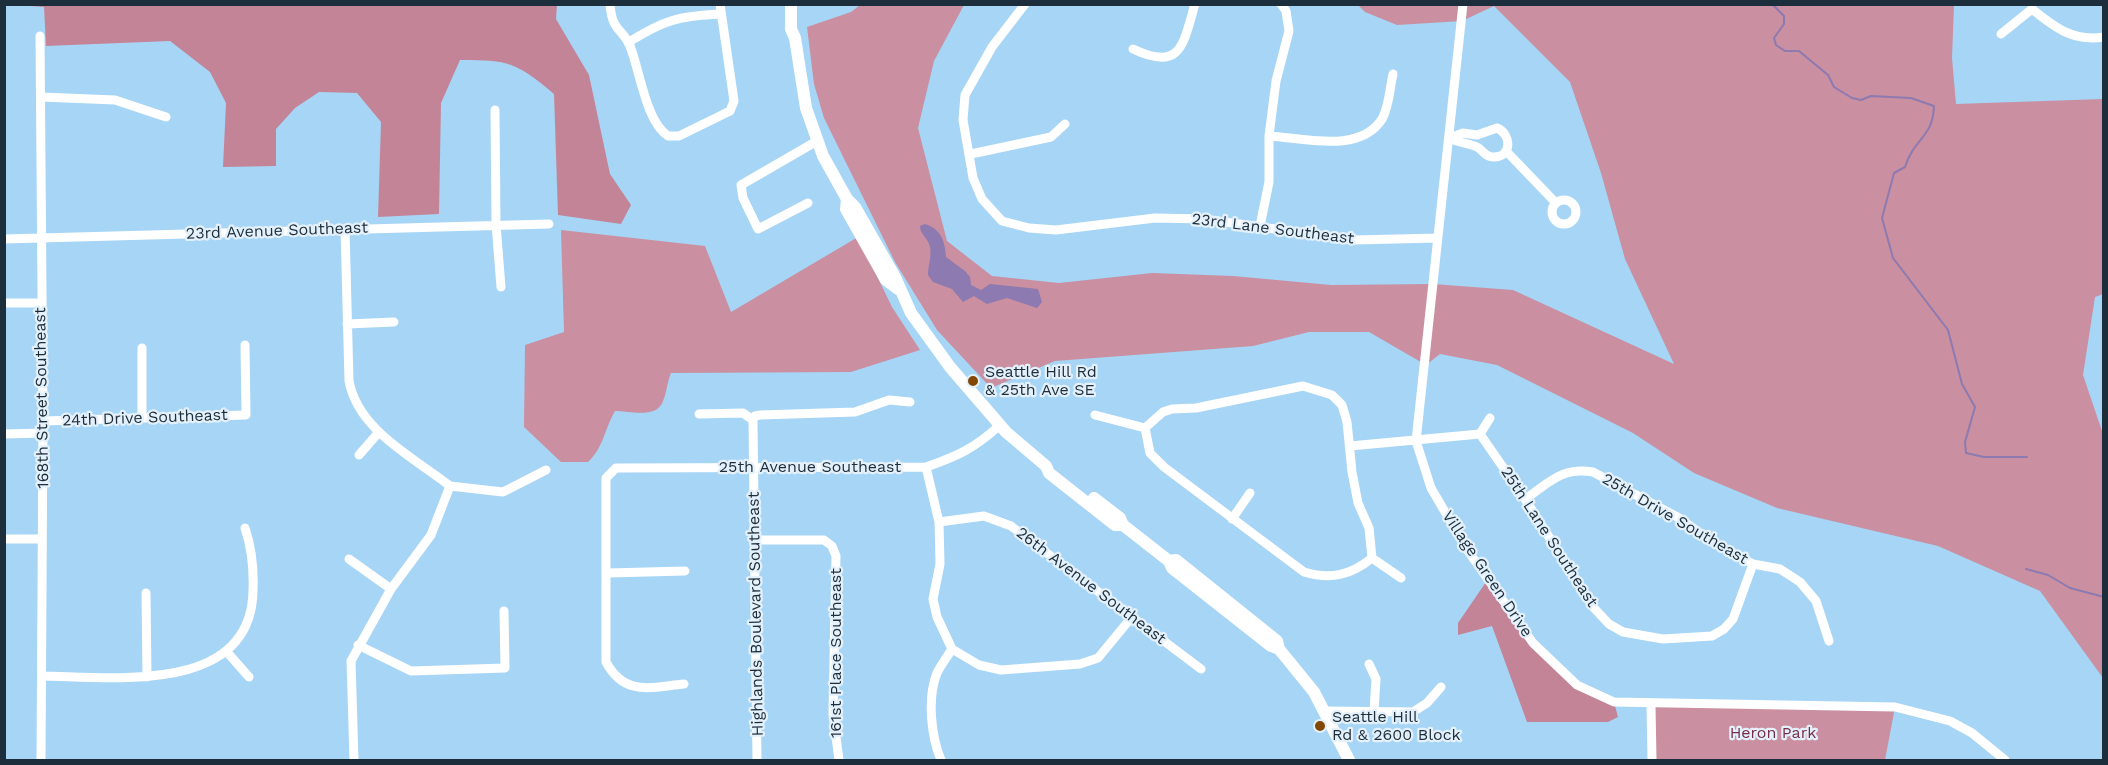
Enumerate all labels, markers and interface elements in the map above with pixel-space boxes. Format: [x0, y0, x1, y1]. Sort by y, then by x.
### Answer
street label: 23rd Lane Southeast [1191, 210, 1355, 248]
street label: 23rd Avenue Southeast [186, 218, 368, 244]
street label: 168th Street Southeast [31, 307, 53, 489]
place label: Seattle Hill Rd & 25th Ave SE [985, 362, 1097, 400]
marker: Seattle Hill Rd & 25th Ave SE [966, 374, 980, 388]
street label: 24th Drive Southeast [62, 406, 228, 430]
street label: 25th Avenue Southeast [719, 457, 901, 477]
street label: 25th Lane Southeast [1496, 463, 1602, 611]
street label: 25th Drive Southeast [1598, 469, 1752, 569]
street label: Highlands Boulevard Southeast [744, 491, 768, 737]
street label: Village Green Drive [1438, 507, 1536, 641]
street label: 26th Avenue Southeast [1012, 523, 1170, 649]
street label: 161st Place Southeast [826, 568, 846, 738]
place label: Seattle Hill Rd & 2600 Block [1332, 707, 1461, 745]
marker: Seattle Hill Rd & 2600 Block [1313, 719, 1327, 733]
park label: Heron Park [1730, 723, 1816, 743]

